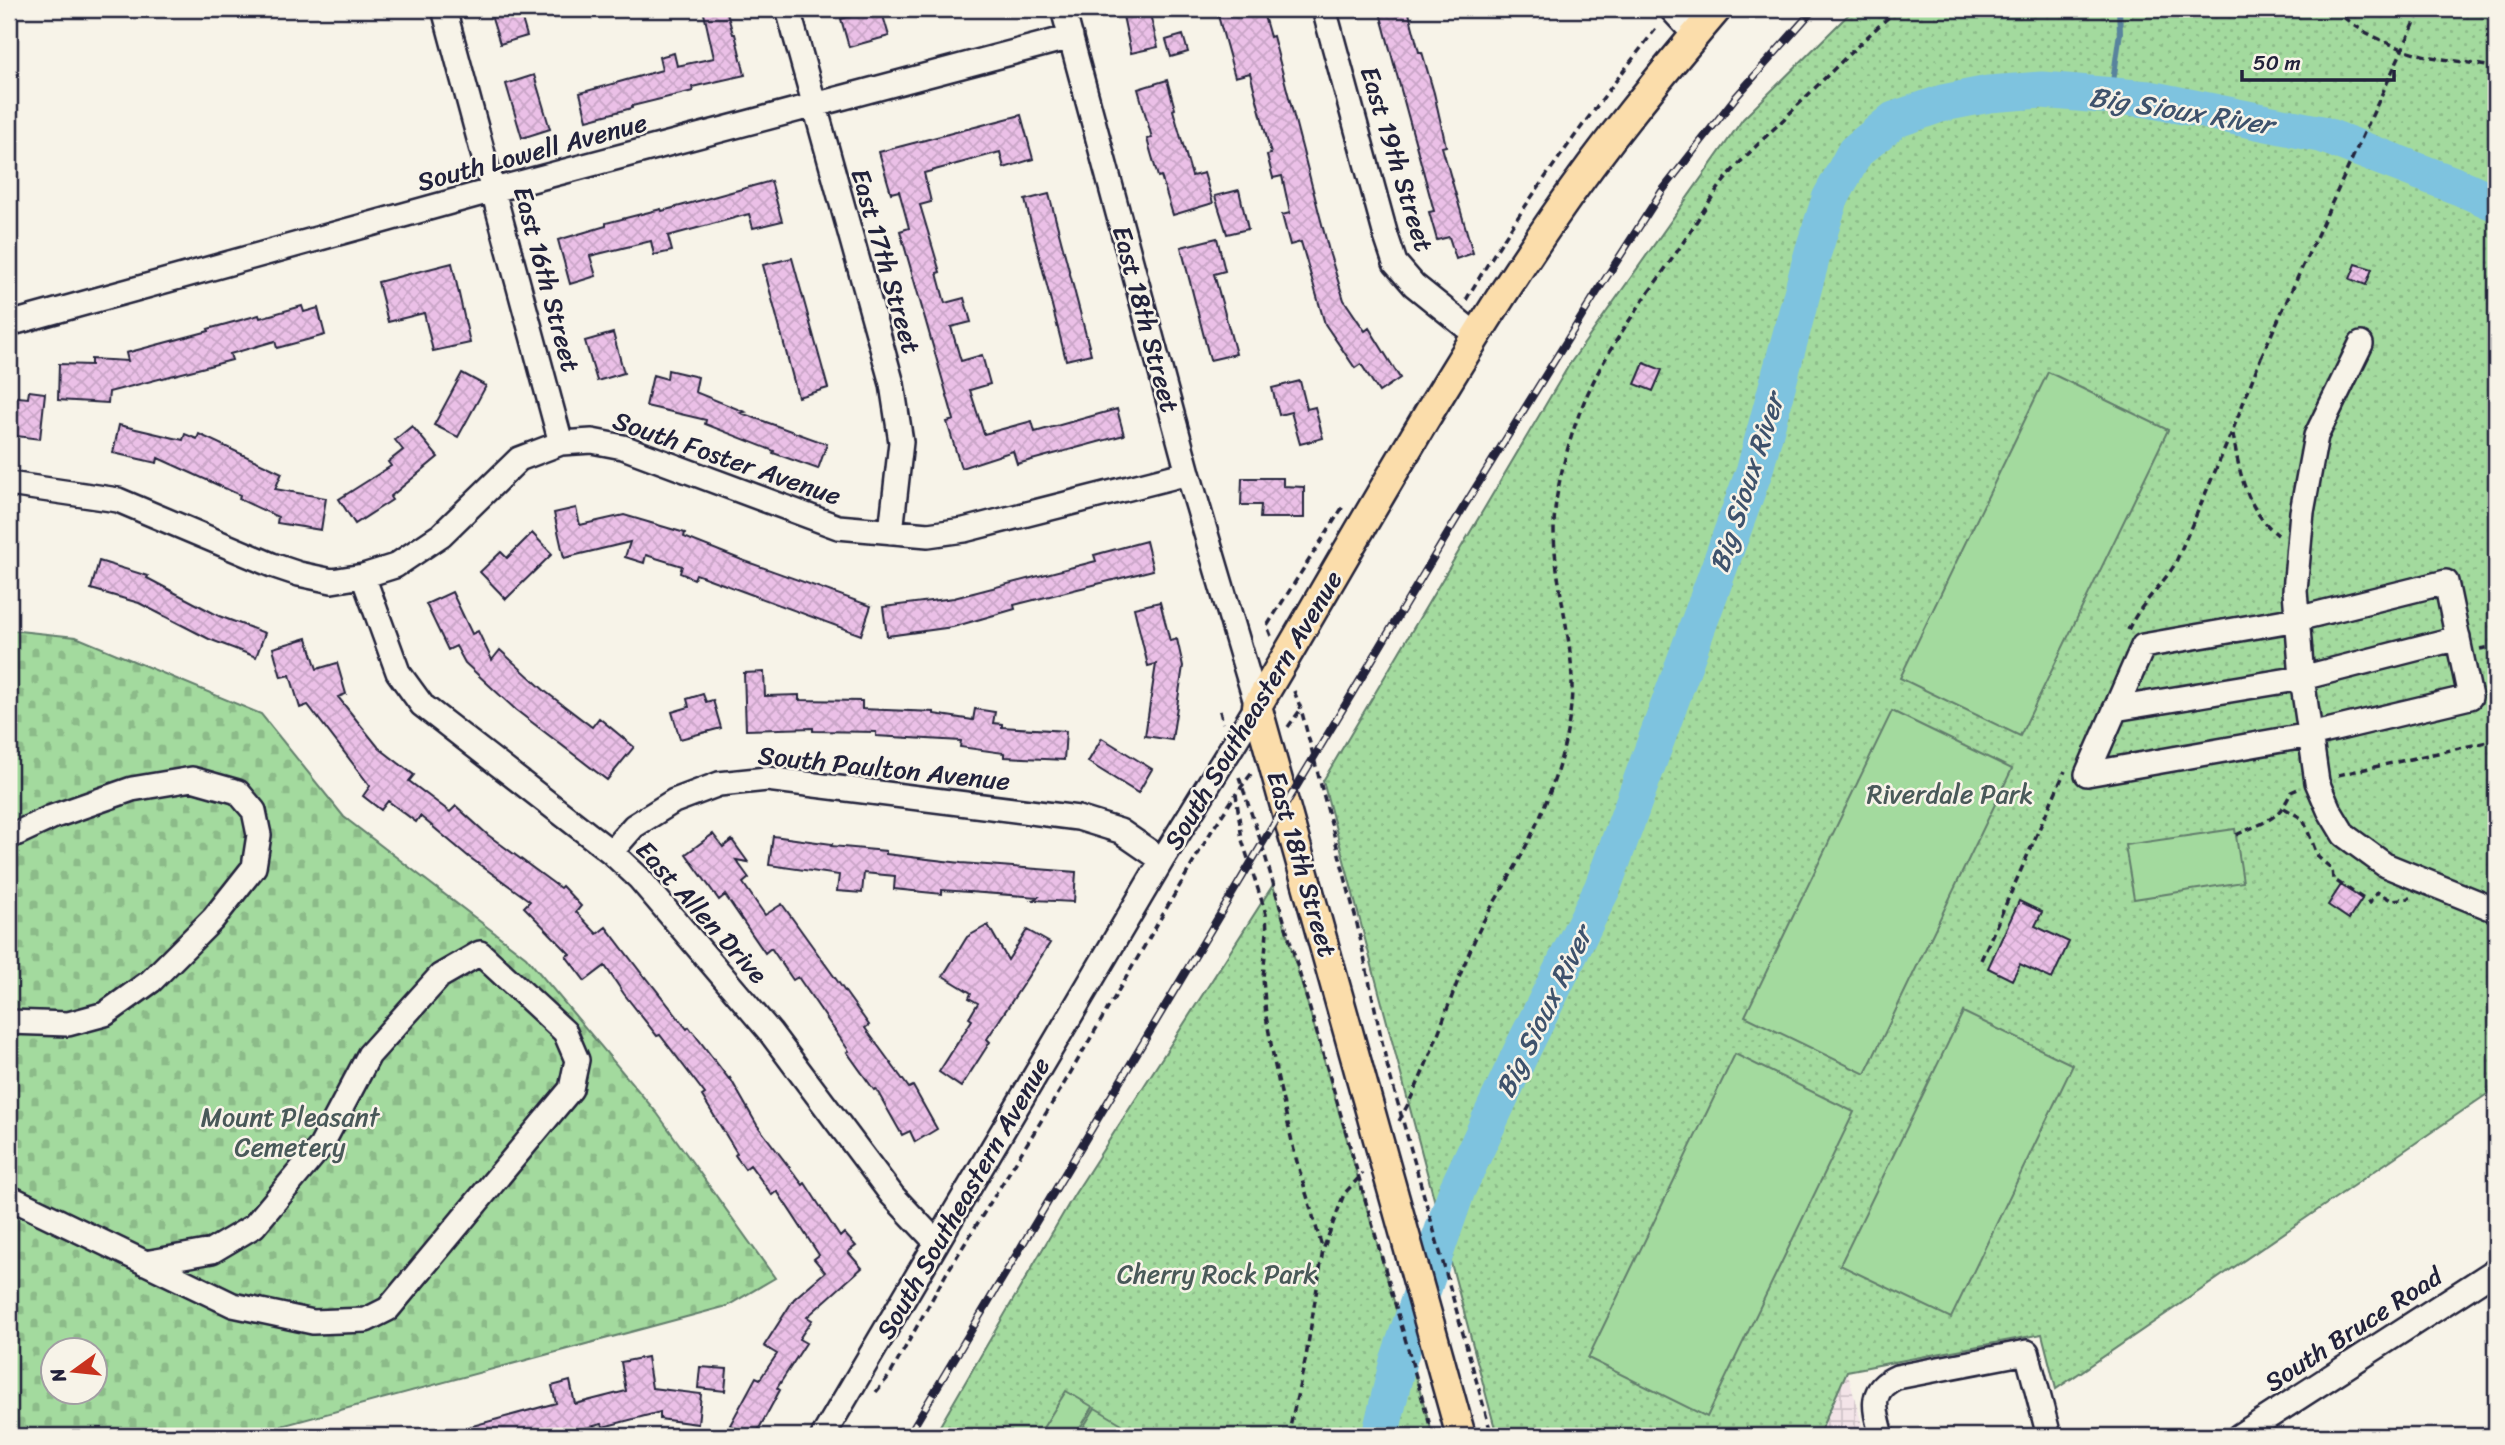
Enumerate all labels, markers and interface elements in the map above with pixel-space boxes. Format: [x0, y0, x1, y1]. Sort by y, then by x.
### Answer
scale bar [2242, 38, 2395, 82]
text: 50 m [2253, 44, 2301, 82]
street label: East 19th Street [1347, 60, 1447, 258]
water label: Big Sioux River [2086, 72, 2282, 150]
street label: South Lowell Avenue [412, 99, 652, 205]
street label: East 17th Street [838, 163, 934, 359]
street label: East 16th Street [500, 181, 594, 377]
street label: East 18th Street [1099, 220, 1193, 418]
water label: Big Sioux River [1695, 382, 1800, 579]
street label: South Foster Avenue [607, 397, 847, 519]
street label: South Southeastern Avenue [1151, 561, 1355, 859]
street label: South Paulton Avenue [756, 732, 1012, 804]
street label: East 18th Street [1253, 766, 1351, 962]
park label: Riverdale Park [1867, 771, 2033, 817]
street label: East Allen Drive [624, 829, 780, 995]
water label: Big Sioux River [1481, 913, 1608, 1106]
street label: South Southeastern Avenue [863, 1048, 1063, 1348]
park label: Mount Pleasant Cemetery [201, 1094, 381, 1170]
park label: Cherry Rock Park [1117, 1251, 1317, 1297]
street label: South Bruce Road [2254, 1253, 2453, 1404]
north arrow [38, 1336, 108, 1406]
text: N [40, 1364, 76, 1387]

